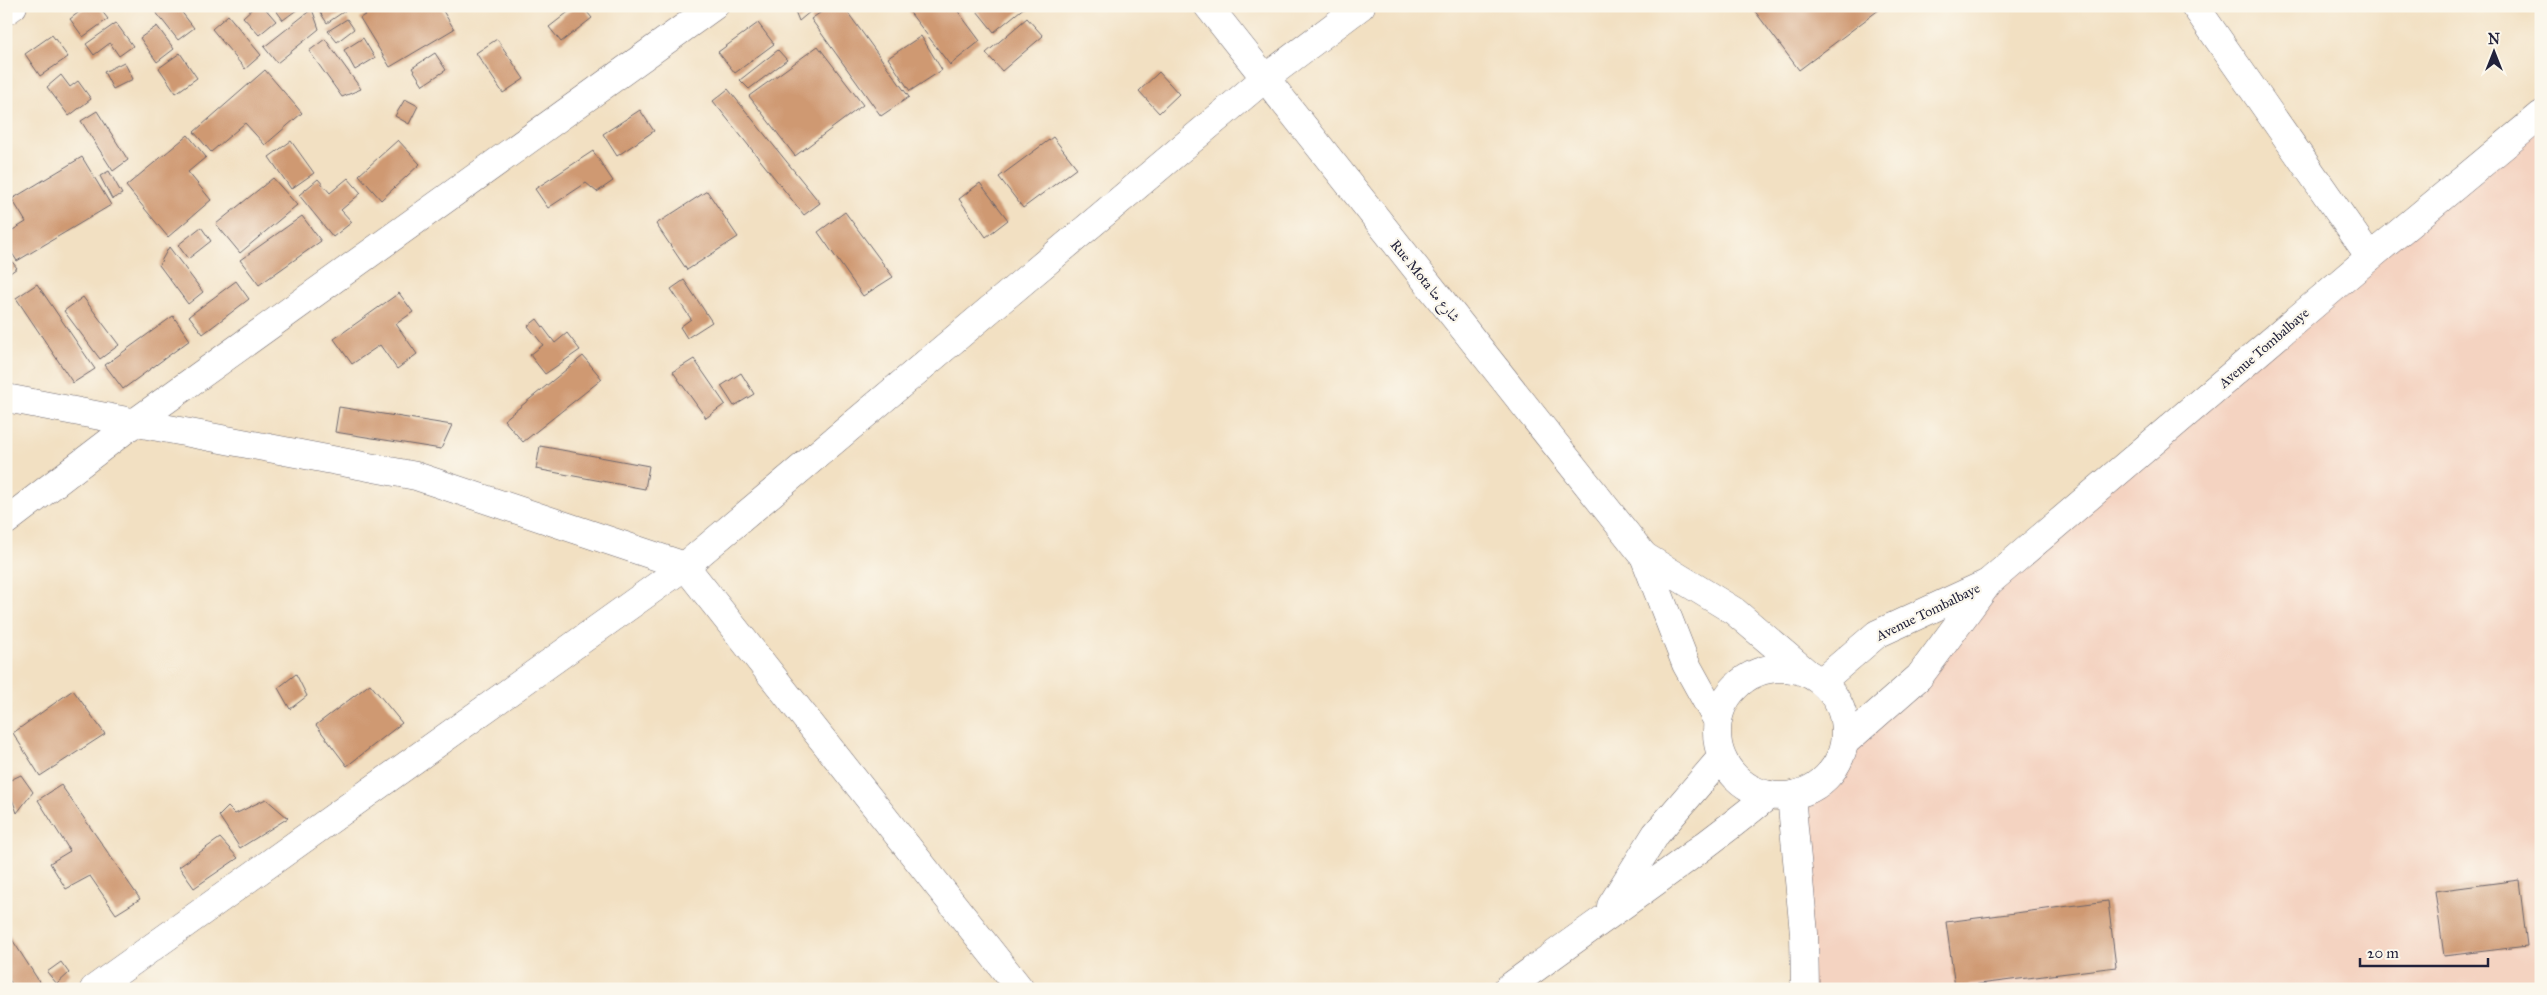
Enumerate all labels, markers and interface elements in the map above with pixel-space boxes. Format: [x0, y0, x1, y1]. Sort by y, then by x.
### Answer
north arrow [2470, 28, 2520, 78]
text: N [2488, 31, 2500, 48]
street label: Rue Mota شارع متا [1384, 237, 1463, 327]
street label: Avenue Tombalbaye [2215, 304, 2313, 392]
street label: Avenue Tombalbaye [1872, 579, 1983, 645]
scale bar [2360, 935, 2487, 967]
text: 20 m [2367, 944, 2399, 962]

